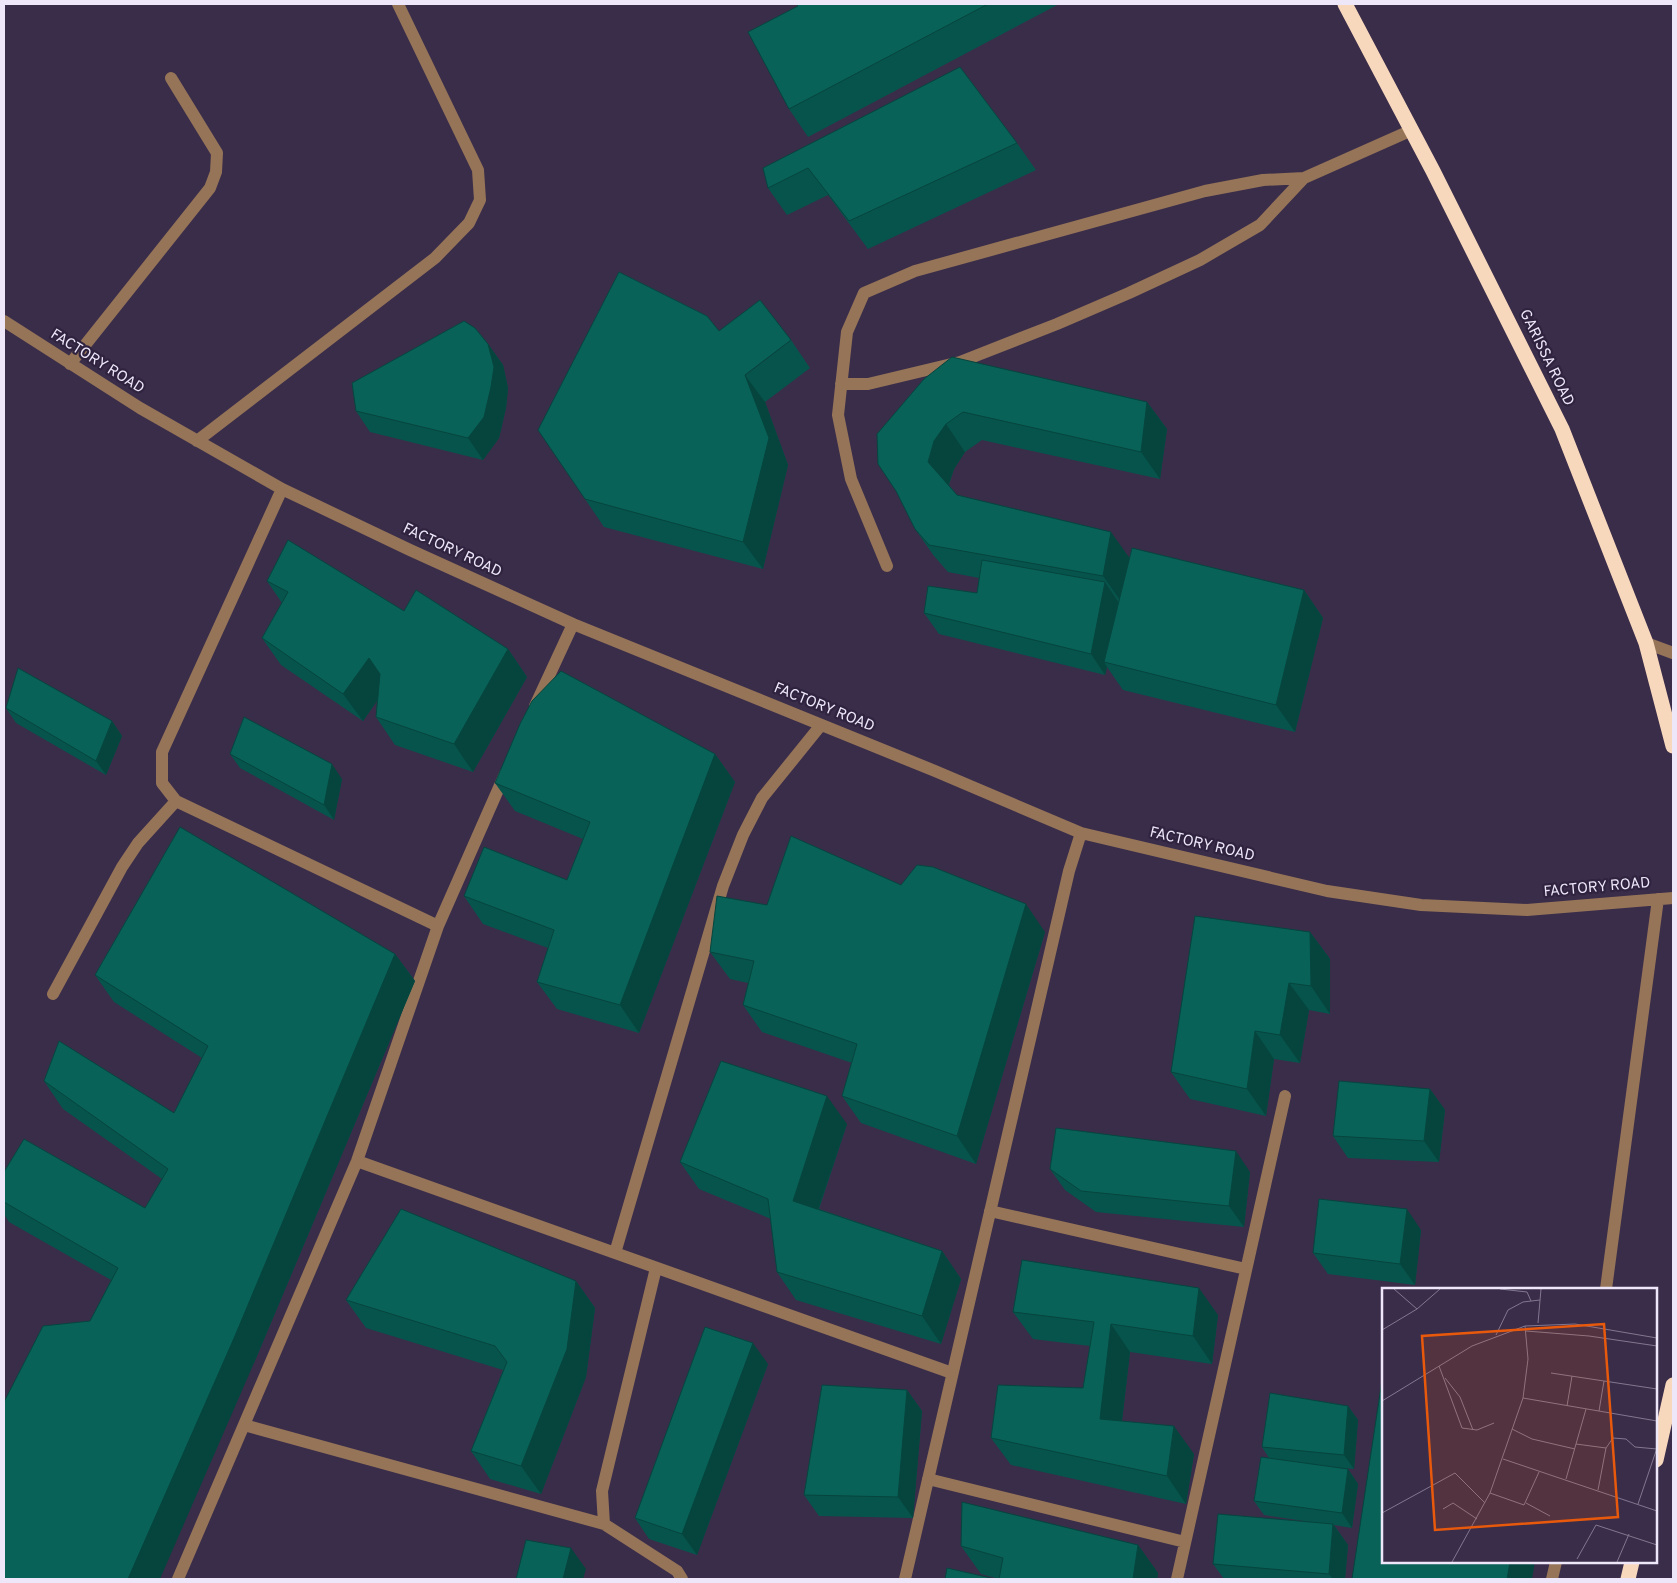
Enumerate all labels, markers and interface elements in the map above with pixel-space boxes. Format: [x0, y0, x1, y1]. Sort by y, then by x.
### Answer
street label: GARISSA ROAD [1514, 307, 1578, 409]
street label: FACTORY ROAD [47, 326, 147, 398]
street label: FACTORY ROAD [399, 520, 505, 582]
street label: FACTORY ROAD [771, 679, 877, 737]
street label: FACTORY ROAD [1148, 824, 1256, 866]
street label: FACTORY ROAD [1543, 874, 1651, 902]
inset map [1382, 1288, 1657, 1563]

